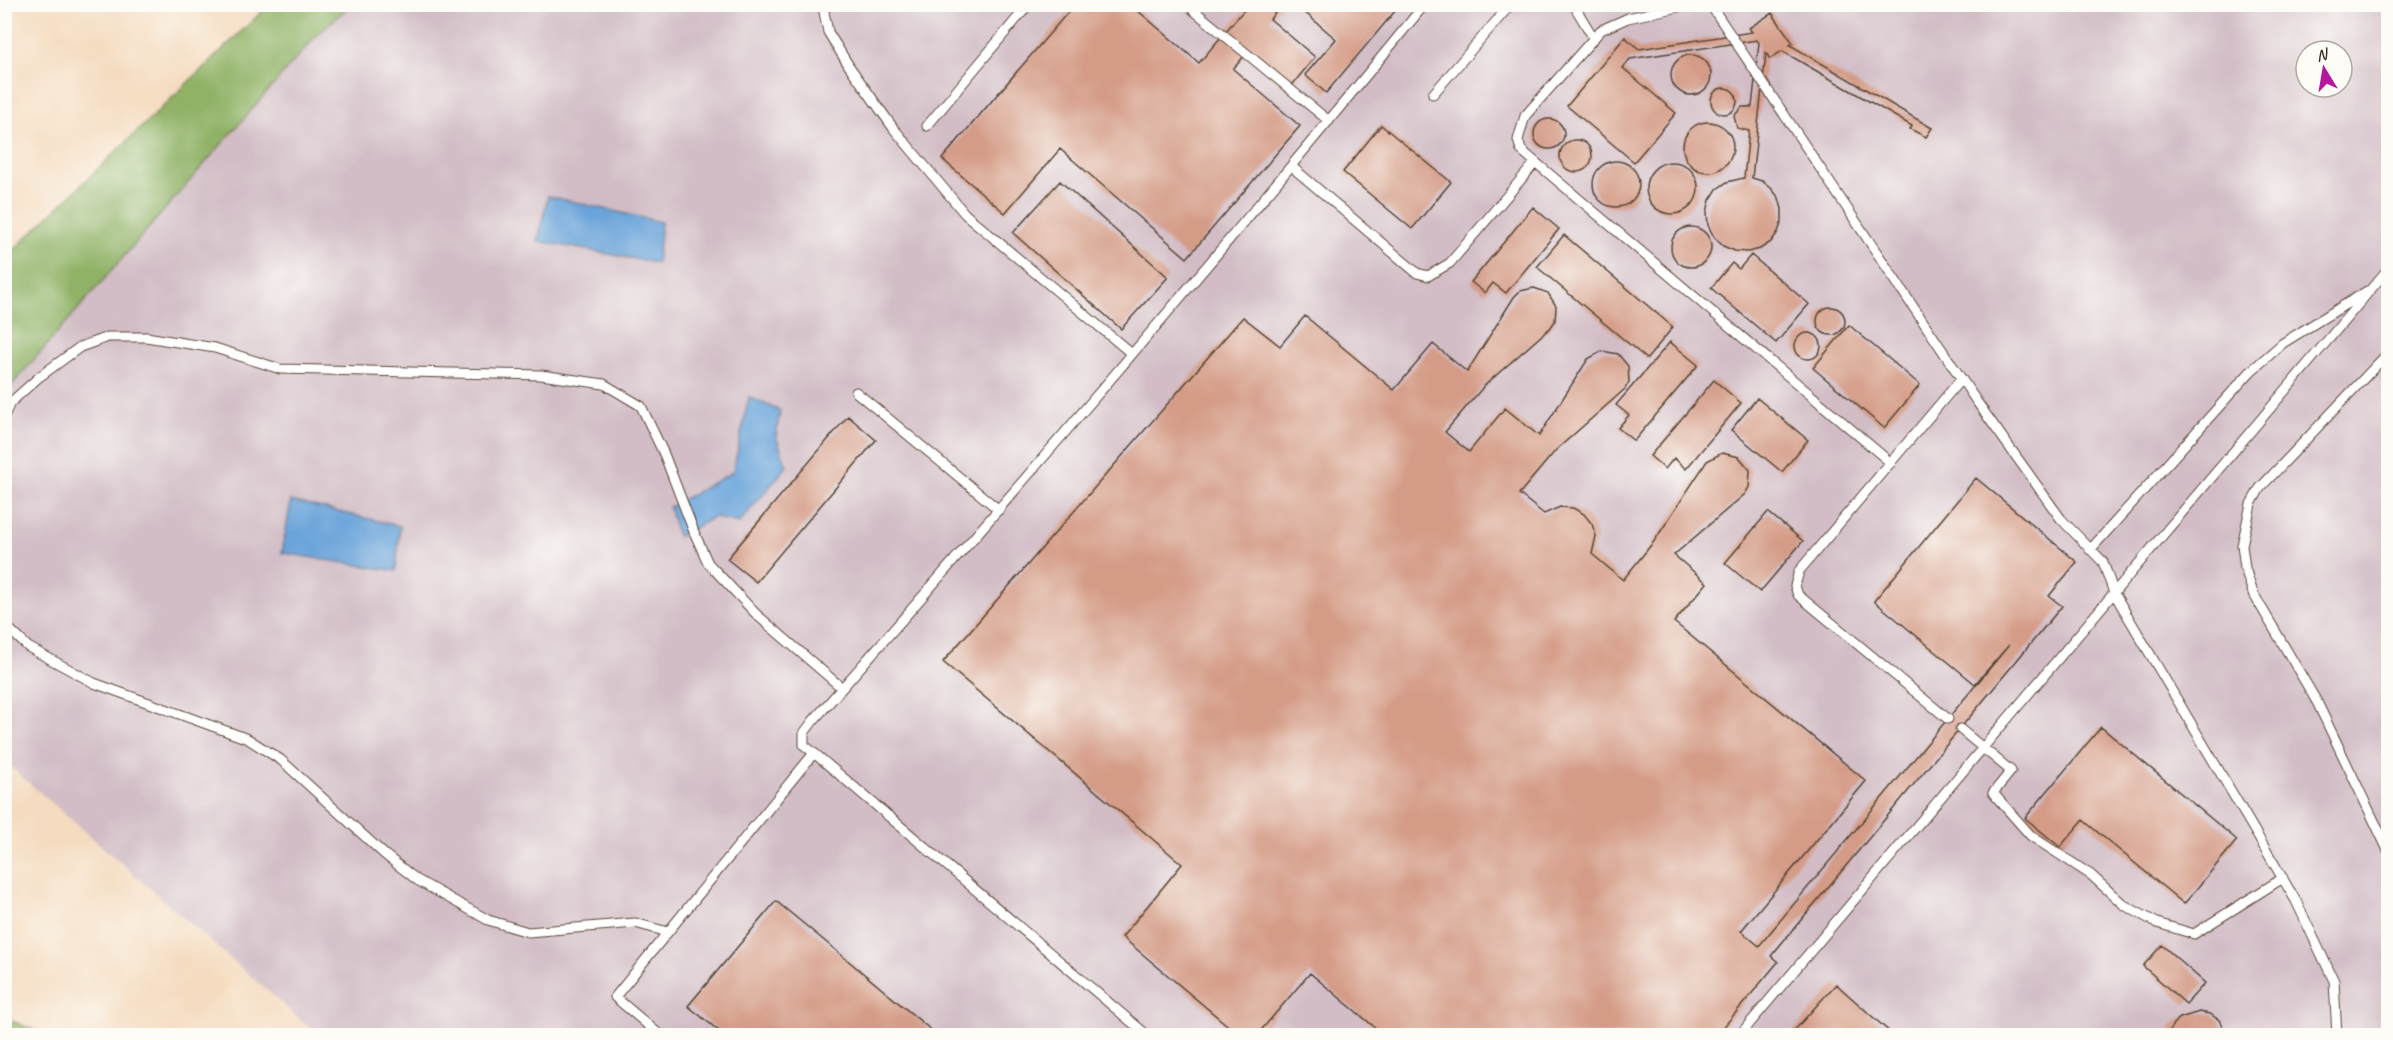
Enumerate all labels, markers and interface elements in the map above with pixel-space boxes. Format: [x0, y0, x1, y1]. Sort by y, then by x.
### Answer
north arrow [2294, 39, 2354, 99]
text: N [2315, 44, 2331, 66]

